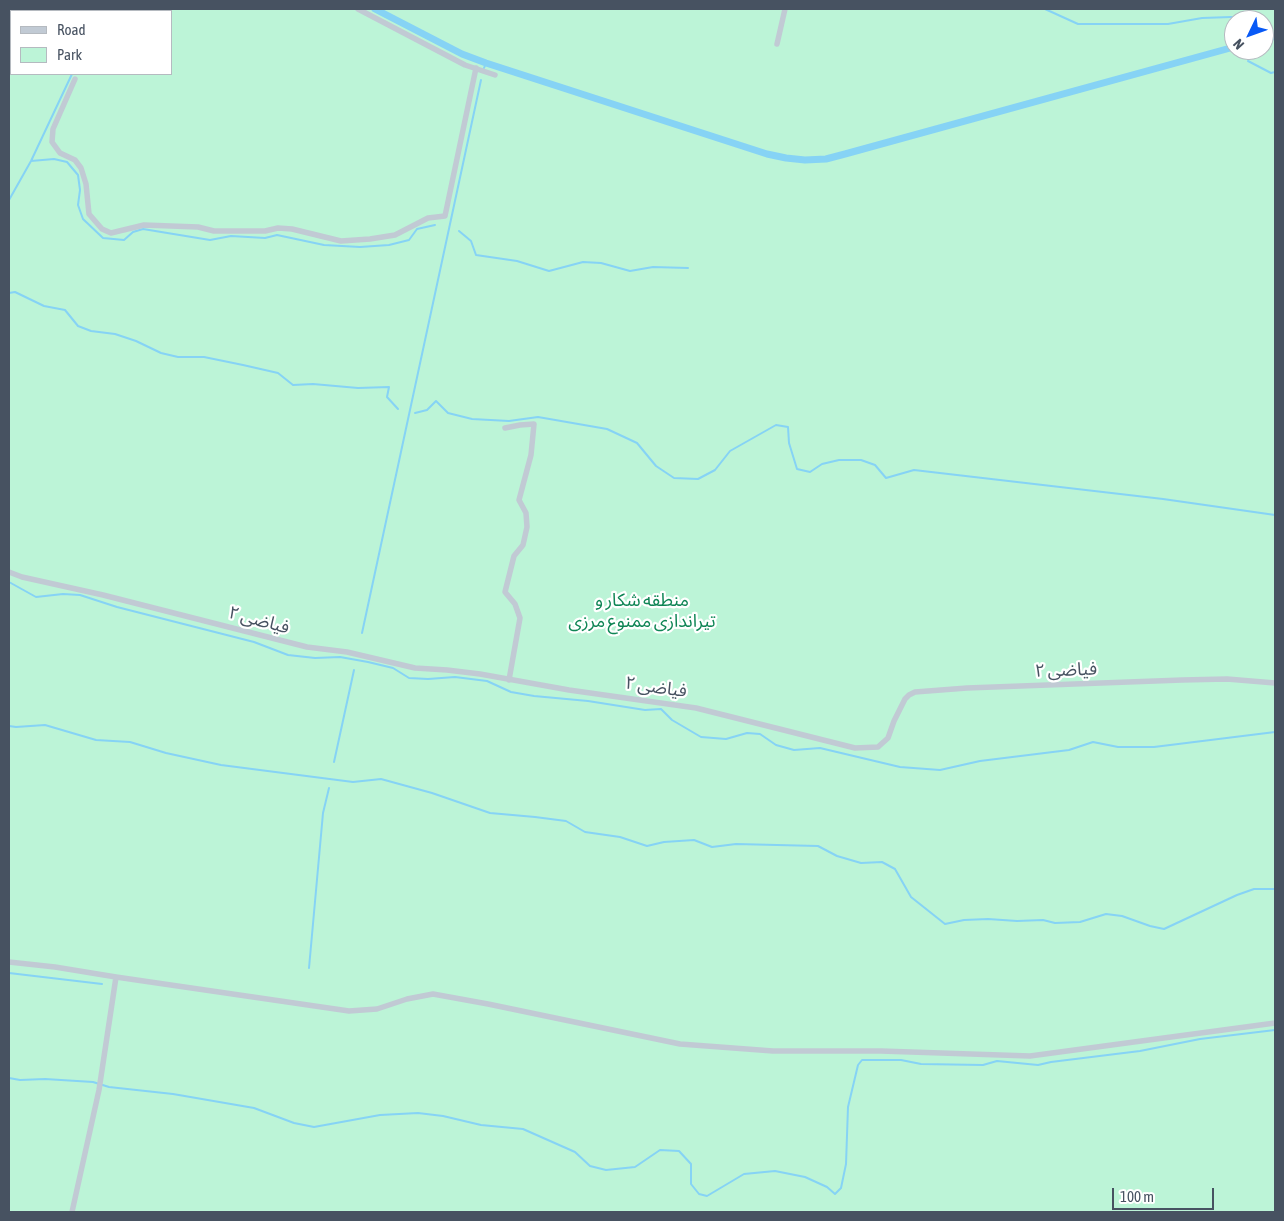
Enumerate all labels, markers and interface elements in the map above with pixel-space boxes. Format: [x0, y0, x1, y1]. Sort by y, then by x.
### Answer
legend [10, 10, 172, 75]
north arrow [1224, 10, 1274, 60]
text: Road [57, 21, 86, 38]
text: N [1230, 36, 1247, 53]
text: Park [57, 46, 82, 63]
park label: منطقه شکار و تیراندازی ممنوع مرزی [568, 589, 716, 632]
street label: فیاضی ۲ [226, 602, 292, 638]
street label: فیاضی ۲ [1035, 658, 1097, 682]
street label: فیاضی ۲ [624, 672, 688, 702]
scale bar [1114, 1178, 1216, 1210]
text: 100 m [1120, 1188, 1154, 1205]

